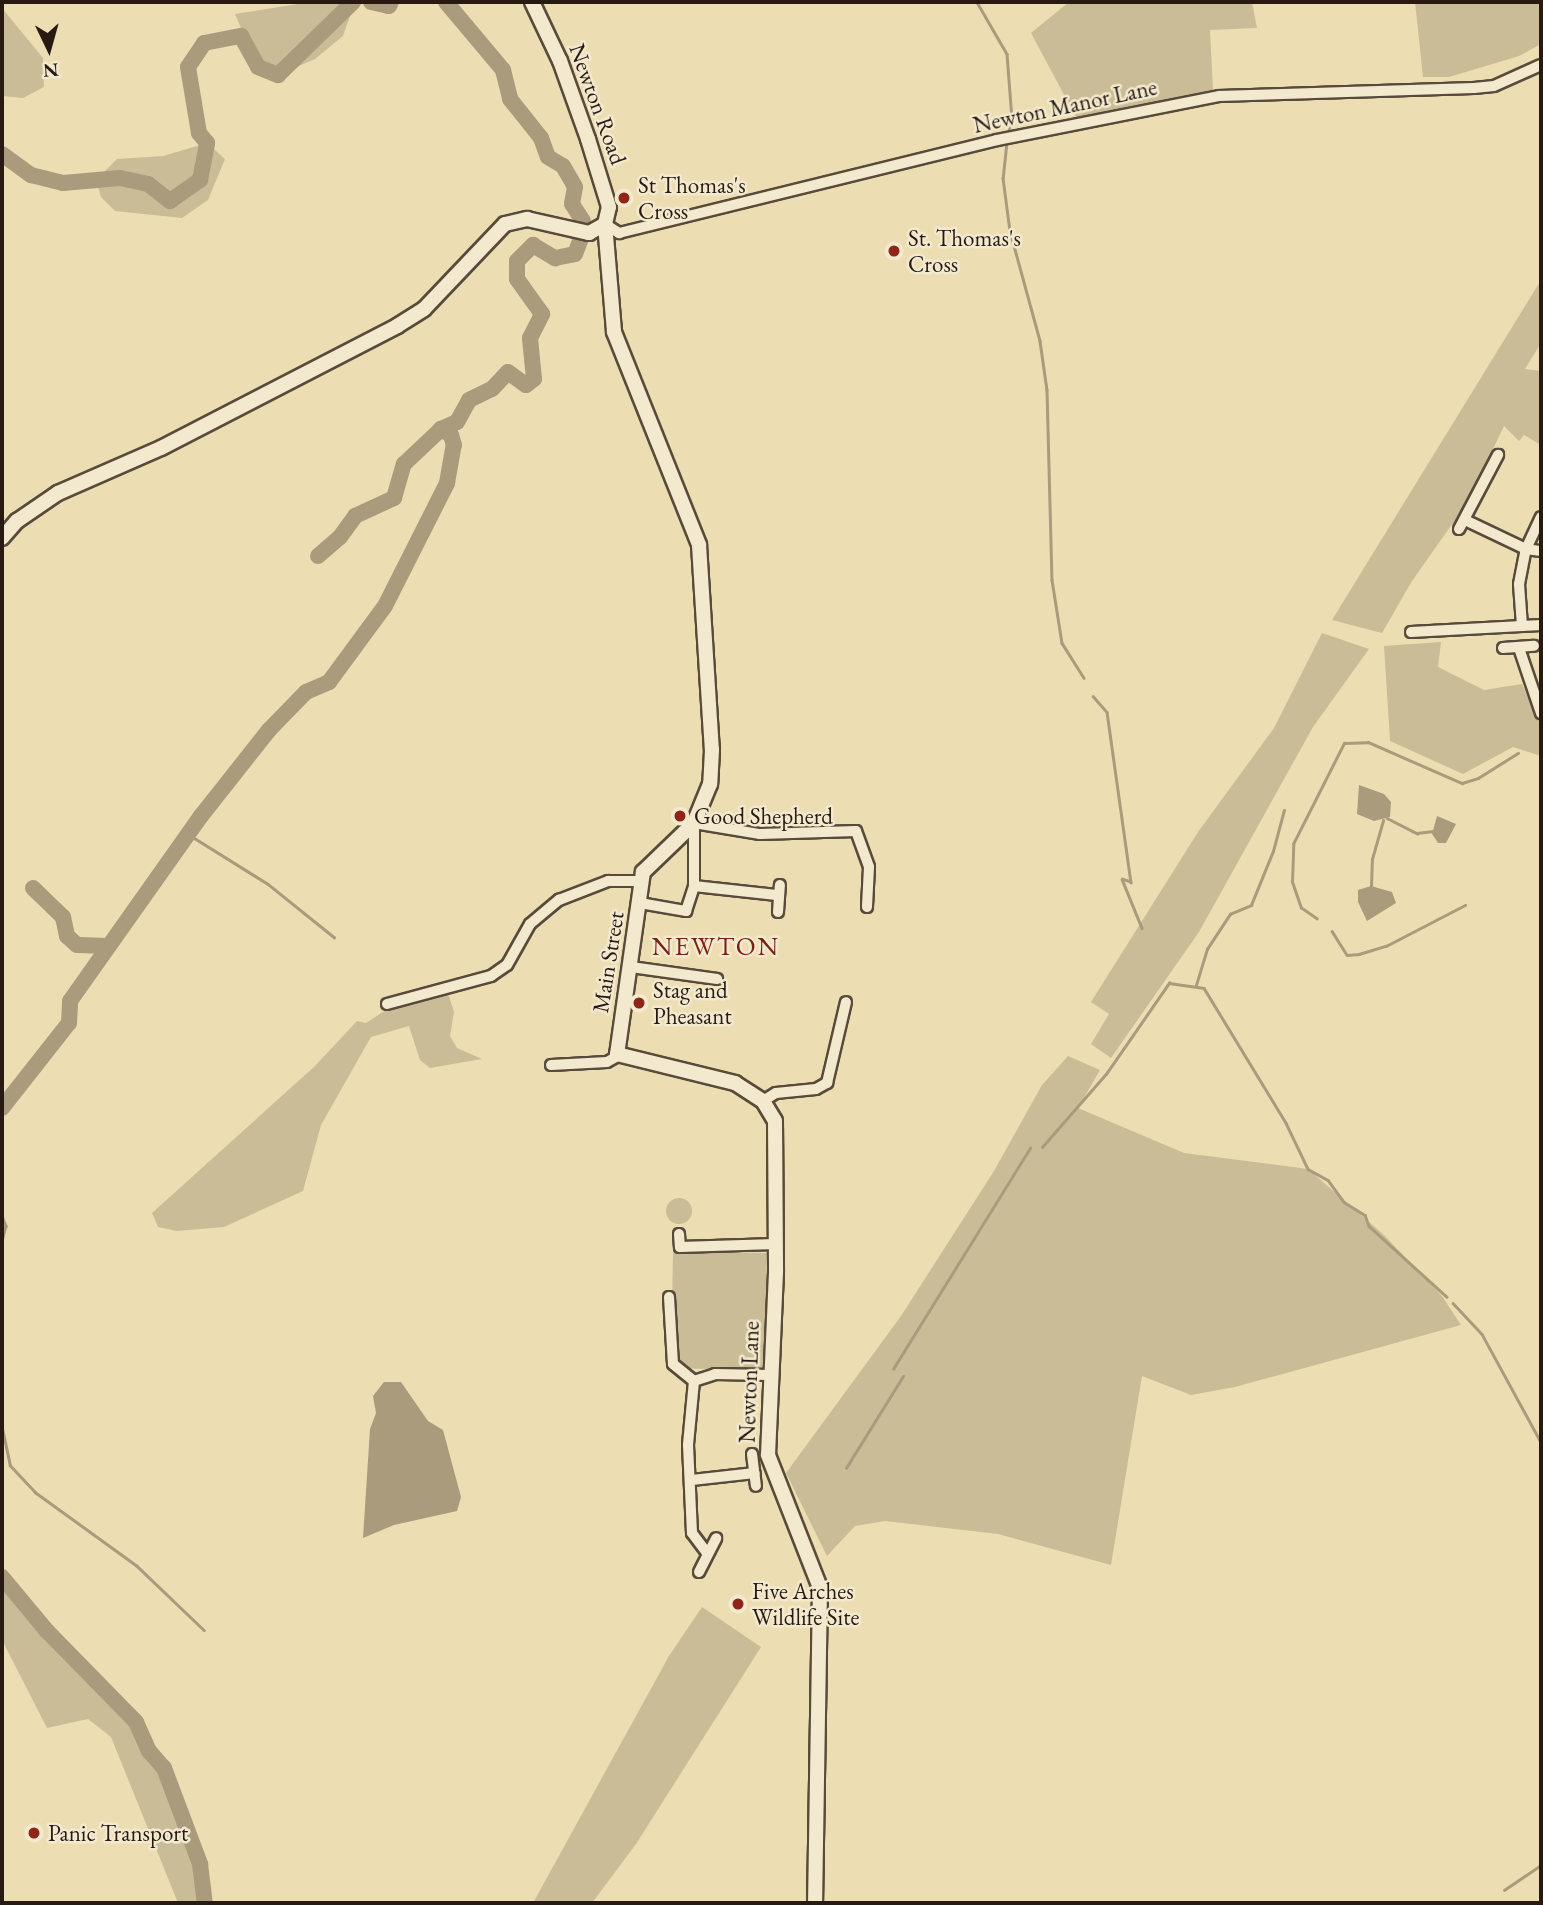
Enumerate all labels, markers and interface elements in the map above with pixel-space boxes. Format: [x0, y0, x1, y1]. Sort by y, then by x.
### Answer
north arrow [14, 14, 84, 84]
street label: Newton Road [563, 40, 633, 168]
text: N [42, 57, 60, 84]
street label: Newton Manor Lane [971, 73, 1159, 139]
place label: St Thomas's Cross [638, 171, 746, 225]
marker: St Thomas's Cross [616, 190, 632, 206]
place label: St. Thomas's Cross [908, 224, 1021, 278]
marker: St. Thomas's Cross [886, 243, 902, 259]
place label: Good Shepherd [694, 802, 833, 830]
marker: Good Shepherd [672, 808, 688, 824]
street label: Main Street [586, 909, 630, 1015]
district label: NEWTON [653, 931, 779, 963]
place label: Stag and Pheasant [653, 976, 732, 1030]
marker: Stag and Pheasant [631, 995, 647, 1011]
street label: Newton Lane [733, 1321, 765, 1443]
place label: Five Arches Wildlife Site [752, 1577, 859, 1631]
marker: Five Arches Wildlife Site [730, 1596, 746, 1612]
place label: Panic Transport [48, 1819, 188, 1847]
marker: Panic Transport [26, 1825, 42, 1841]

